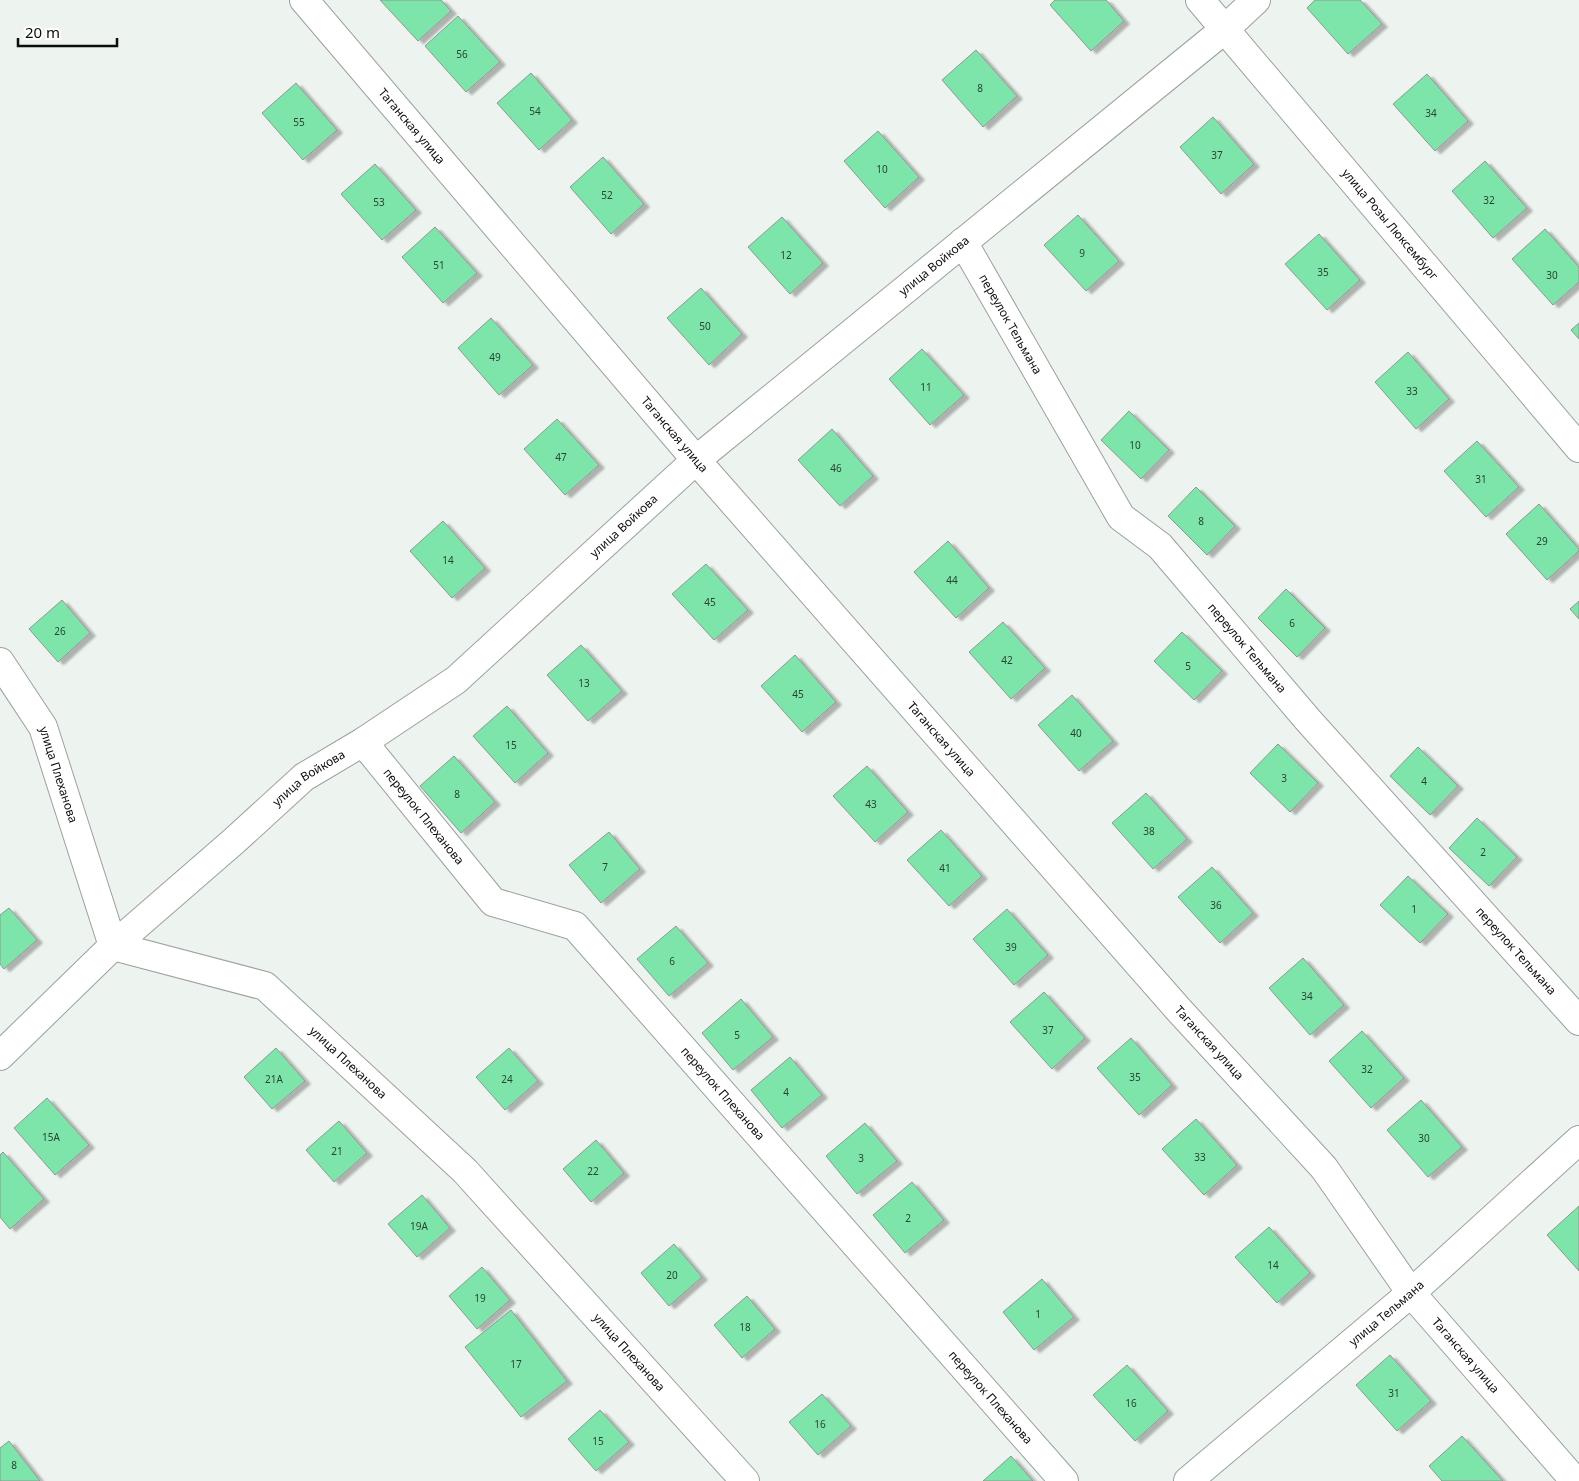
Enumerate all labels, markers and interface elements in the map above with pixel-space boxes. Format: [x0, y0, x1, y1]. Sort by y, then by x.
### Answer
scale bar [18, 15, 116, 47]
text: 20 m [25, 22, 60, 42]
house number: 56 [456, 47, 468, 61]
house number: 8 [977, 81, 983, 95]
street label: Таганская улица [375, 84, 449, 168]
house number: 54 [529, 104, 541, 118]
house number: 34 [1425, 106, 1437, 120]
house number: 55 [293, 115, 305, 129]
house number: 37 [1211, 148, 1223, 162]
house number: 10 [876, 162, 888, 176]
street label: улица Розы Люксембург [1338, 165, 1442, 283]
house number: 52 [601, 188, 613, 202]
house number: 32 [1483, 193, 1495, 207]
house number: 53 [373, 195, 385, 209]
street label: улица Войкова [895, 232, 973, 299]
house number: 9 [1079, 246, 1085, 260]
house number: 12 [780, 248, 792, 262]
house number: 51 [433, 258, 445, 272]
house number: 35 [1317, 265, 1329, 279]
house number: 30 [1546, 268, 1558, 282]
street label: переулок Тельмана [975, 271, 1046, 377]
house number: 50 [699, 319, 711, 333]
house number: 49 [489, 350, 501, 364]
house number: 11 [920, 380, 932, 394]
house number: 33 [1406, 384, 1418, 398]
street label: Таганская улица [637, 393, 712, 476]
house number: 10 [1129, 438, 1141, 452]
house number: 47 [555, 450, 567, 464]
house number: 46 [830, 461, 842, 475]
house number: 31 [1475, 472, 1487, 486]
street label: улица Войкова [586, 490, 661, 561]
house number: 8 [1198, 514, 1204, 528]
house number: 29 [1536, 534, 1548, 548]
house number: 14 [442, 553, 454, 567]
house number: 44 [946, 573, 958, 587]
house number: 45 [704, 595, 716, 609]
street label: переулок Тельмана [1204, 599, 1290, 696]
house number: 6 [1289, 616, 1295, 630]
house number: 26 [54, 624, 66, 638]
house number: 42 [1001, 653, 1013, 667]
house number: 5 [1185, 659, 1191, 673]
house number: 13 [578, 676, 590, 690]
house number: 45 [792, 687, 804, 701]
street label: Таганская улица [904, 698, 979, 780]
street label: улица Плеханова [35, 724, 82, 825]
house number: 40 [1070, 726, 1082, 740]
house number: 15 [505, 738, 517, 752]
street label: улица Войкова [268, 746, 348, 810]
street label: переулок Плеханова [380, 764, 468, 868]
house number: 3 [1281, 771, 1287, 785]
house number: 4 [1421, 774, 1427, 788]
house number: 8 [454, 787, 460, 801]
house number: 43 [865, 797, 877, 811]
house number: 38 [1143, 824, 1155, 838]
house number: 2 [1480, 845, 1486, 859]
house number: 7 [602, 860, 608, 874]
house number: 41 [939, 861, 951, 875]
house number: 36 [1210, 898, 1222, 912]
house number: 1 [1411, 902, 1417, 916]
street label: переулок Тельмана [1472, 903, 1560, 998]
house number: 39 [1005, 940, 1017, 954]
house number: 6 [669, 954, 675, 968]
house number: 34 [1301, 989, 1313, 1003]
street label: Таганская улица [1171, 1002, 1248, 1083]
street label: улица Плеханова [306, 1022, 391, 1103]
house number: 37 [1042, 1023, 1054, 1037]
house number: 5 [734, 1028, 740, 1042]
street label: переулок Плеханова [677, 1043, 769, 1144]
house number: 32 [1361, 1062, 1373, 1076]
house number: 35 [1129, 1070, 1141, 1084]
house number: 21А [265, 1072, 284, 1086]
house number: 24 [501, 1072, 513, 1086]
house number: 4 [783, 1085, 789, 1099]
house number: 15А [42, 1130, 61, 1144]
house number: 30 [1418, 1131, 1430, 1145]
house number: 21 [331, 1144, 343, 1158]
house number: 33 [1194, 1150, 1206, 1164]
house number: 3 [858, 1151, 864, 1165]
house number: 22 [587, 1164, 599, 1178]
house number: 2 [905, 1211, 911, 1225]
house number: 19А [410, 1219, 429, 1233]
house number: 14 [1267, 1258, 1279, 1272]
house number: 20 [666, 1268, 678, 1282]
street label: улица Тельмана [1345, 1276, 1428, 1350]
house number: 19 [474, 1291, 486, 1305]
house number: 1 [1035, 1307, 1041, 1321]
street label: улица Плеханова [589, 1309, 669, 1395]
street label: Таганская улица [1428, 1314, 1504, 1397]
house number: 18 [739, 1320, 751, 1334]
street label: переулок Плеханова [945, 1347, 1037, 1448]
house number: 17 [510, 1357, 522, 1371]
house number: 31 [1388, 1386, 1400, 1400]
house number: 16 [1125, 1396, 1137, 1410]
house number: 16 [814, 1417, 826, 1431]
house number: 15 [592, 1434, 604, 1448]
house number: 8 [11, 1458, 17, 1472]

